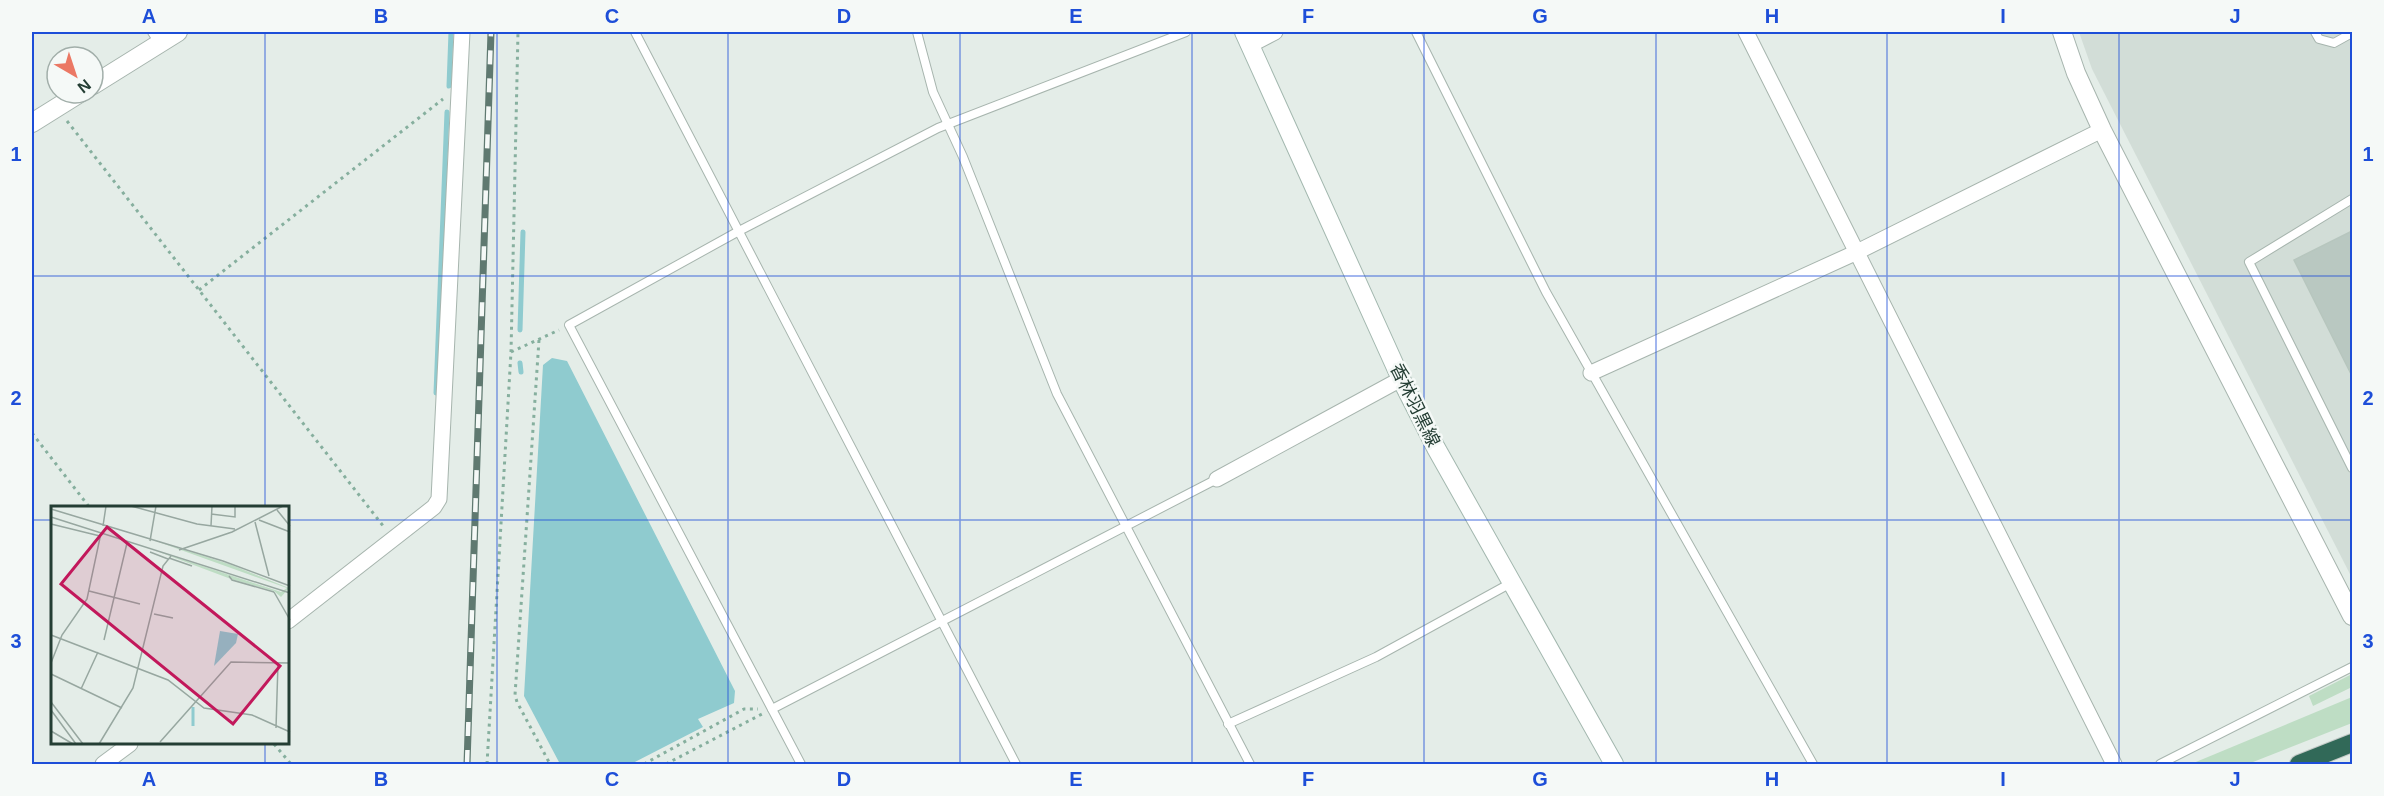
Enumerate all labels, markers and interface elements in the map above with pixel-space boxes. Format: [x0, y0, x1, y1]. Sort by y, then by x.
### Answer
text: A [142, 5, 156, 27]
text: B [374, 5, 388, 27]
text: C [605, 5, 619, 27]
text: D [837, 5, 851, 27]
text: E [1069, 5, 1083, 27]
text: F [1302, 5, 1314, 27]
text: G [1532, 5, 1548, 27]
text: H [1765, 5, 1779, 27]
text: I [2000, 5, 2006, 27]
text: J [2229, 5, 2241, 27]
north arrow [45, 45, 105, 105]
text: N [74, 76, 94, 97]
text: 1 [10, 143, 22, 165]
text: 1 [2362, 143, 2374, 165]
street label: 香林羽黒線 [1386, 360, 1444, 450]
text: 2 [10, 387, 22, 409]
text: 2 [2362, 387, 2374, 409]
inset map [51, 506, 290, 745]
text: 3 [10, 630, 22, 652]
text: 3 [2362, 630, 2374, 652]
text: A [142, 768, 156, 790]
text: B [374, 768, 388, 790]
text: C [605, 768, 619, 790]
text: D [837, 768, 851, 790]
text: E [1069, 768, 1083, 790]
text: F [1302, 768, 1314, 790]
text: G [1532, 768, 1548, 790]
text: H [1765, 768, 1779, 790]
text: I [2000, 768, 2006, 790]
text: J [2229, 768, 2241, 790]

